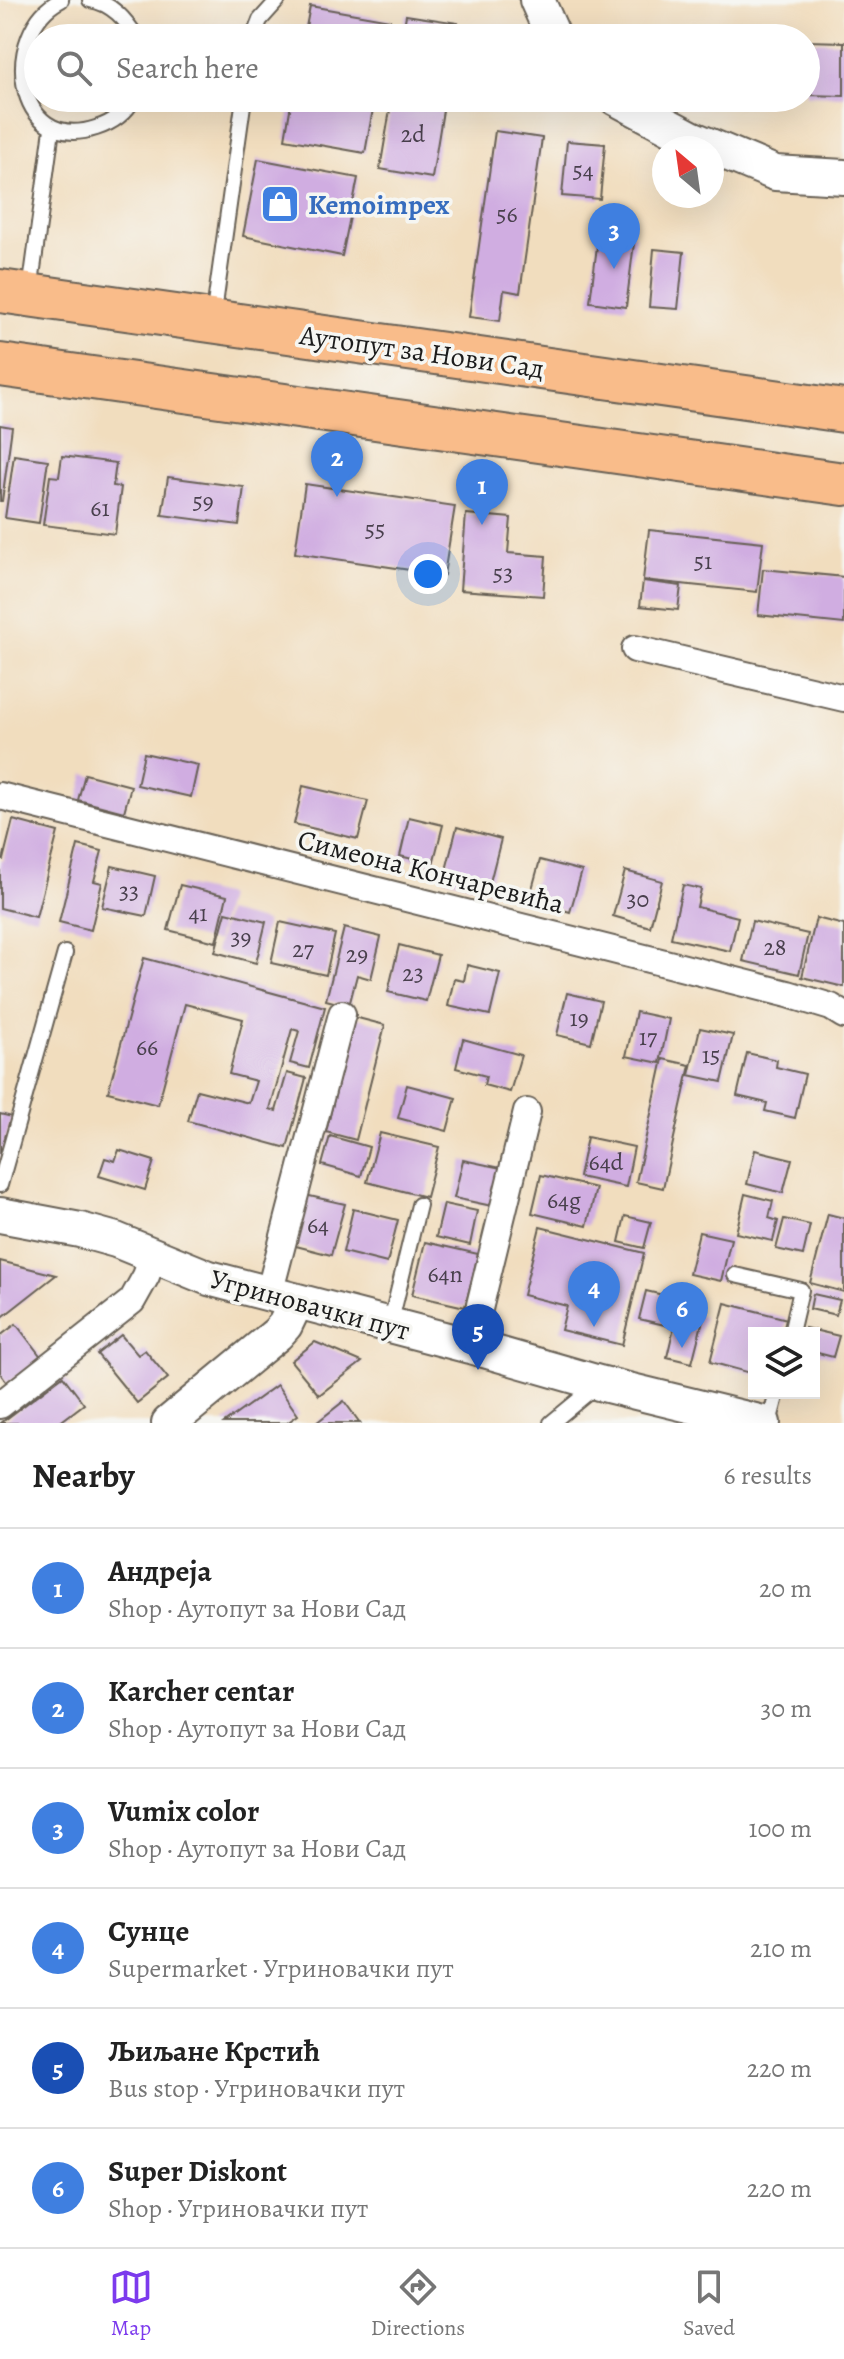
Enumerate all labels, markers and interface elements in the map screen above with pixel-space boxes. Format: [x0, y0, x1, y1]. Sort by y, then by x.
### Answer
search box [24, 24, 820, 112]
icon: search [52, 46, 96, 90]
text: Search here [116, 48, 259, 88]
house number: 2d [401, 118, 425, 150]
north arrow [652, 136, 724, 208]
house number: 54 [572, 154, 594, 186]
shop icon: Kemoimpex [259, 183, 301, 225]
place label: Kemoimpex [308, 186, 450, 224]
house number: 56 [496, 198, 518, 230]
pin: 3 [588, 203, 640, 269]
street label: Аутопут за Нови Сад [296, 316, 546, 388]
pin: 2 [311, 431, 363, 497]
pin: 1 [456, 459, 508, 525]
house number: 59 [192, 485, 214, 517]
house number: 61 [90, 492, 110, 524]
house number: 55 [365, 513, 385, 545]
house number: 51 [694, 545, 712, 577]
your location [408, 554, 448, 594]
house number: 53 [493, 557, 513, 589]
street label: Симеона Кончаревића [294, 821, 568, 923]
house number: 33 [119, 875, 139, 907]
house number: 30 [627, 883, 649, 915]
house number: 41 [188, 897, 208, 929]
house number: 39 [231, 921, 251, 953]
house number: 28 [763, 931, 787, 963]
house number: 27 [292, 933, 315, 965]
house number: 29 [346, 938, 368, 970]
house number: 23 [402, 957, 424, 989]
house number: 19 [569, 1002, 589, 1034]
house number: 17 [639, 1021, 658, 1053]
house number: 66 [136, 1031, 158, 1063]
house number: 15 [702, 1039, 720, 1071]
house number: 64d [589, 1146, 624, 1178]
house number: 64g [547, 1184, 581, 1216]
house number: 64 [307, 1209, 329, 1241]
house number: 64n [427, 1258, 463, 1290]
street label: Угриновачки пут [206, 1260, 414, 1350]
pin: 4 [568, 1261, 620, 1327]
pin: 6 [656, 1282, 708, 1348]
pin: 5 [452, 1304, 504, 1370]
map controls [748, 1327, 820, 1399]
button: layers [748, 1327, 820, 1399]
text: Nearby [32, 1452, 135, 1499]
text: 6 results [724, 1458, 812, 1493]
text: Андреја [108, 1551, 212, 1591]
text: 1 [53, 1571, 63, 1606]
text: 20 m [759, 1571, 812, 1606]
text: Shop · Аутопут за Нови Сад [108, 1591, 406, 1626]
text: Karcher centar [108, 1671, 294, 1711]
text: 2 [52, 1691, 64, 1726]
text: 30 m [761, 1691, 812, 1726]
text: Shop · Аутопут за Нови Сад [108, 1711, 406, 1746]
text: Vumix color [108, 1791, 259, 1831]
text: 3 [52, 1811, 64, 1846]
text: 100 m [749, 1811, 812, 1846]
text: Shop · Аутопут за Нови Сад [108, 1831, 406, 1866]
text: Сунце [108, 1911, 189, 1951]
text: 4 [52, 1931, 64, 1966]
text: 210 m [750, 1931, 812, 1966]
text: Supermarket · Угриновачки пут [108, 1951, 454, 1986]
text: Љиљане Крстић [108, 2031, 320, 2071]
text: 5 [52, 2051, 64, 2086]
text: 220 m [747, 2051, 812, 2086]
text: Bus stop · Угриновачки пут [108, 2071, 405, 2106]
text: Super Diskont [108, 2151, 287, 2191]
text: 6 [52, 2171, 64, 2206]
text: 220 m [747, 2171, 812, 2206]
text: Shop · Угриновачки пут [108, 2191, 368, 2226]
tab: Map [109, 2265, 153, 2343]
tab: Directions [371, 2265, 465, 2343]
tab: Saved [683, 2265, 735, 2343]

